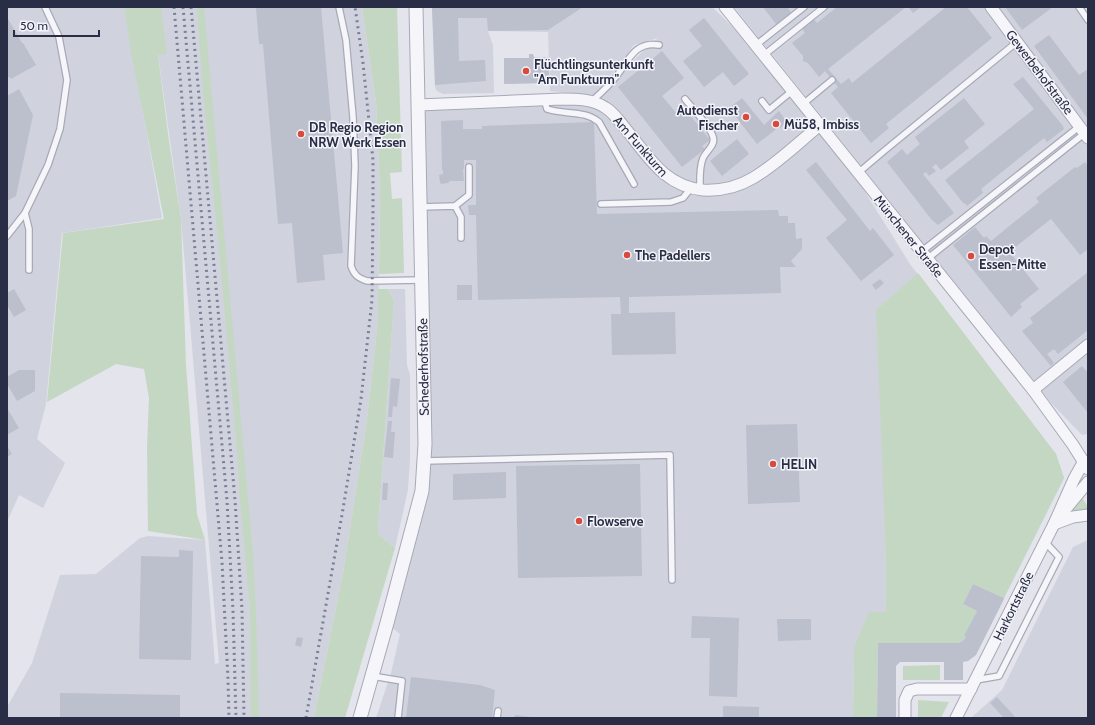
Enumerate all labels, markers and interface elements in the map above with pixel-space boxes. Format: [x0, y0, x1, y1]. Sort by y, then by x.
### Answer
scale bar [14, 12, 99, 38]
text: 50 m [20, 18, 48, 33]
street label: Gewerbehofstraße [1003, 27, 1077, 118]
place label: Flüchtlingsunterkunft "Am Funkturm" [534, 56, 654, 87]
marker: Flüchtlingsunterkunft "Am Funkturm" [521, 66, 531, 76]
place label: Autodienst Fischer [677, 102, 739, 133]
street label: Am Funkturm [610, 112, 672, 180]
marker: Autodienst Fischer [741, 112, 751, 122]
place label: Mü58, Imbiss [784, 116, 860, 132]
place label: DB Regio Region NRW Werk Essen [309, 119, 406, 150]
marker: Mü58, Imbiss [771, 119, 781, 129]
marker: DB Regio Region NRW Werk Essen [296, 129, 306, 139]
street label: Münchener Straße [871, 192, 947, 281]
place label: Depot Essen-Mitte [979, 241, 1046, 272]
place label: The Padellers [635, 247, 711, 263]
marker: The Padellers [622, 250, 632, 260]
marker: Depot Essen-Mitte [966, 251, 976, 261]
street label: Schederhofstraße [414, 318, 432, 416]
place label: HELIN [781, 456, 817, 472]
marker: HELIN [768, 459, 778, 469]
place label: Flowserve [587, 513, 644, 529]
marker: Flowserve [574, 516, 584, 526]
street label: Harkortstraße [989, 569, 1037, 643]

